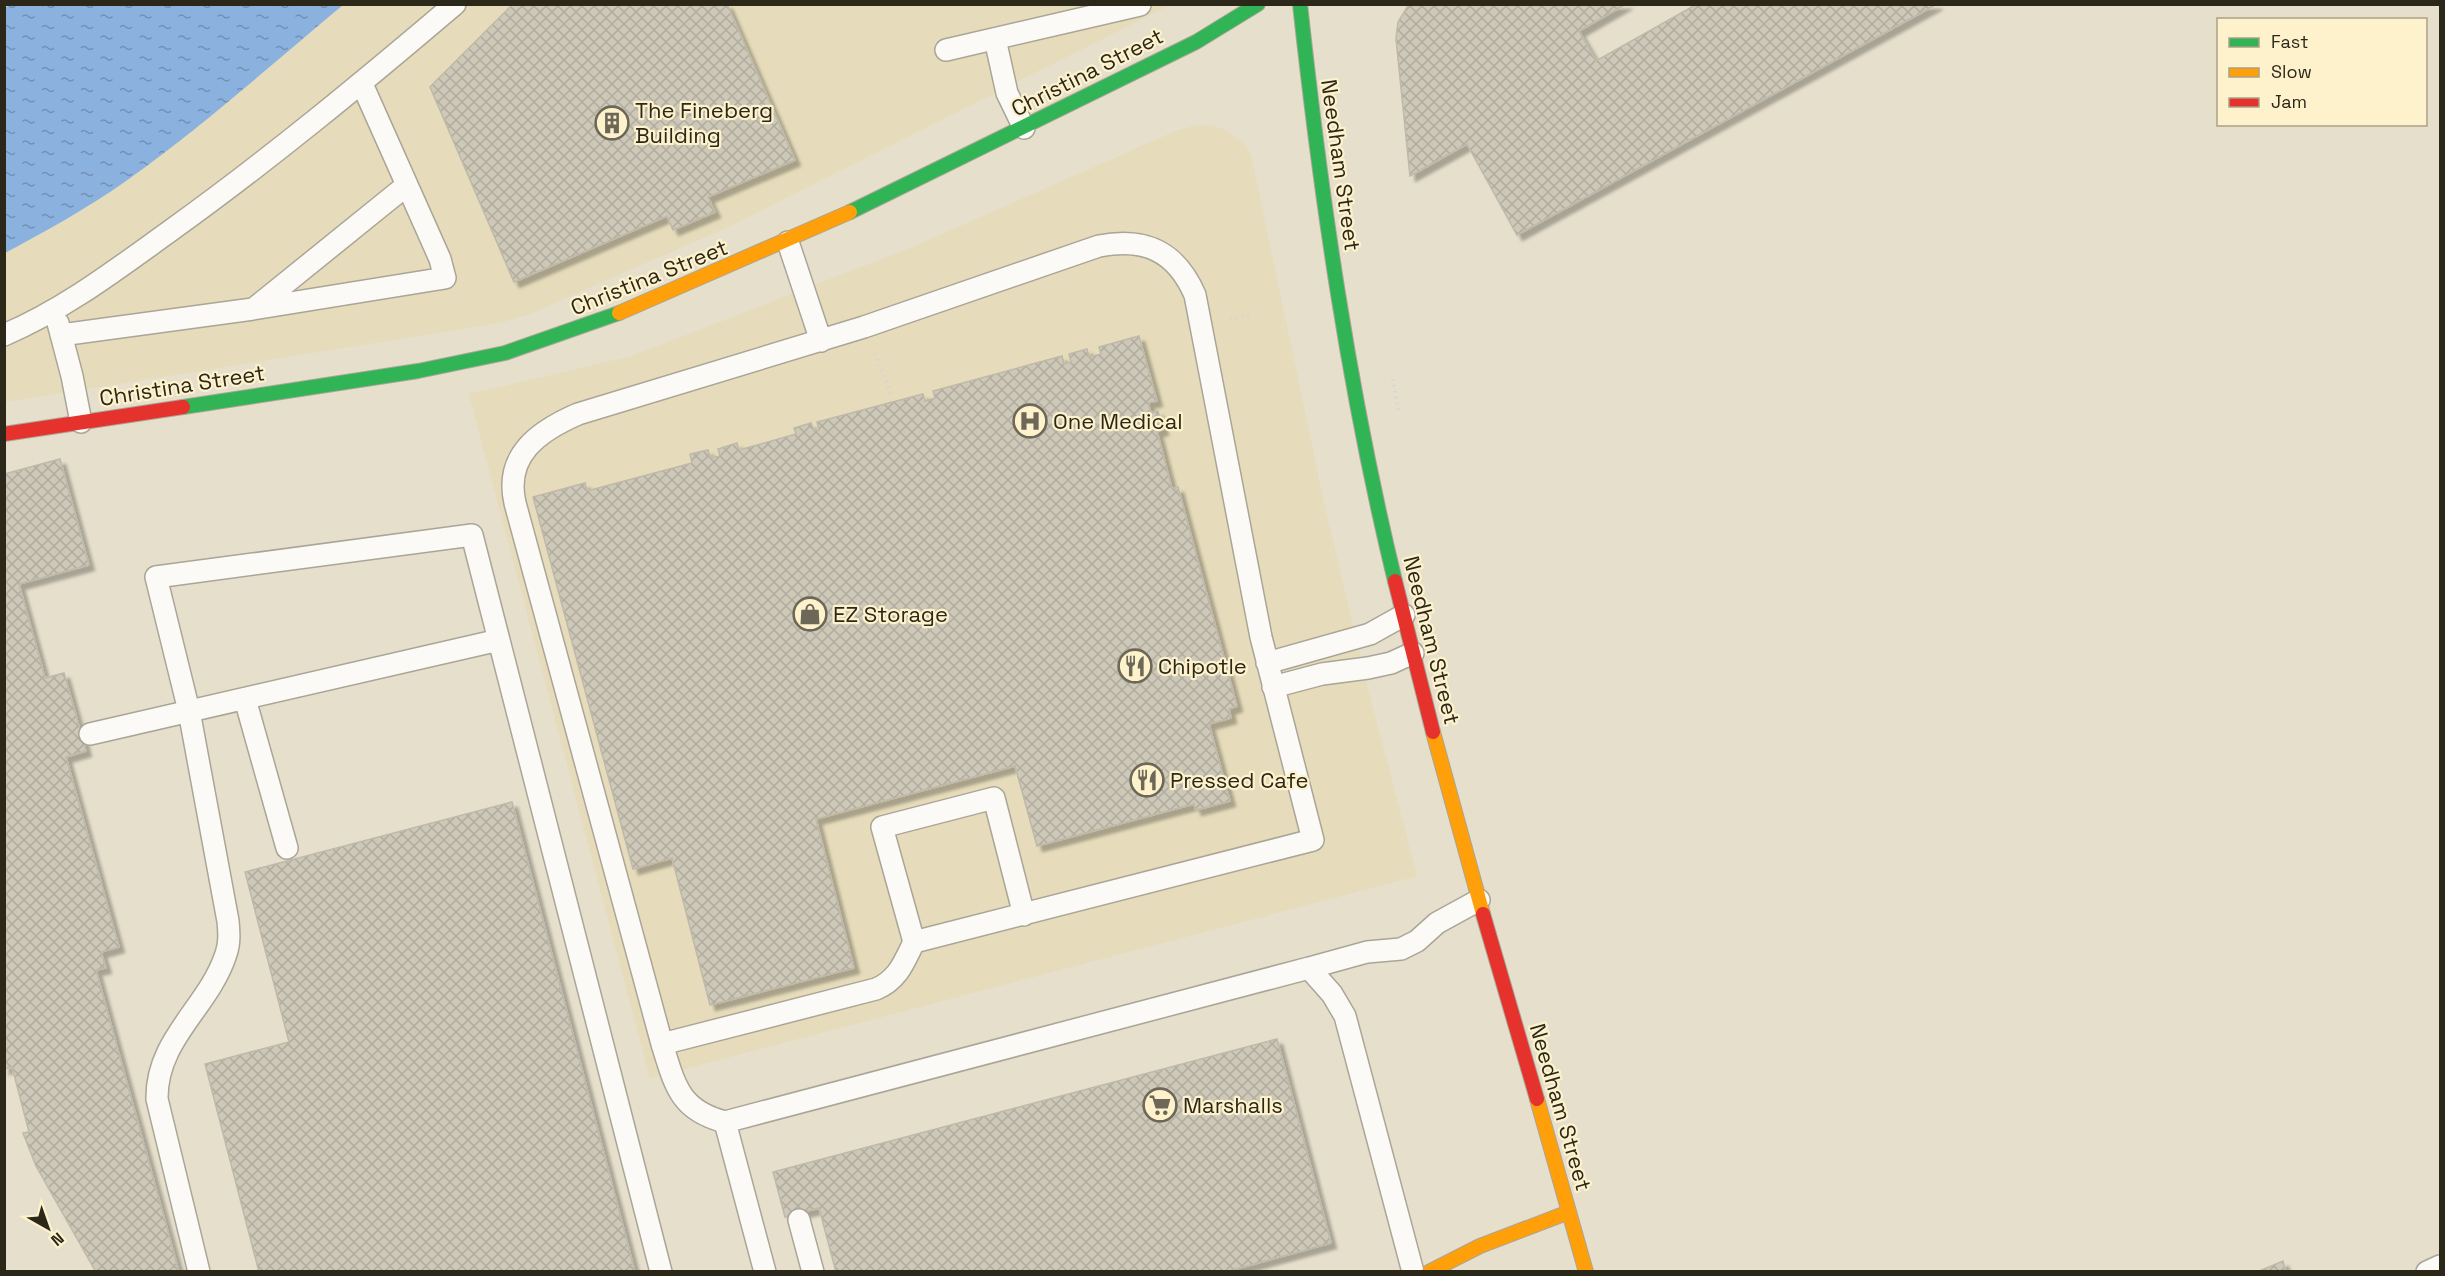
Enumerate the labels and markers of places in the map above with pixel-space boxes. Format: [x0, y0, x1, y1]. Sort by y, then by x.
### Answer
place label: The Fineberg Building [635, 96, 773, 149]
building icon: The Fineberg Building [594, 105, 630, 141]
hospital icon: One Medical [1012, 403, 1048, 439]
place label: One Medical [1053, 407, 1183, 435]
shop icon: EZ Storage [792, 596, 828, 632]
place label: EZ Storage [833, 600, 948, 628]
restaurant icon: Chipotle [1117, 648, 1153, 684]
place label: Chipotle [1158, 652, 1247, 680]
restaurant icon: Pressed Cafe [1129, 762, 1165, 798]
place label: Pressed Cafe [1170, 766, 1308, 794]
supermarket icon: Marshalls [1142, 1087, 1178, 1123]
place label: Marshalls [1183, 1091, 1283, 1119]

